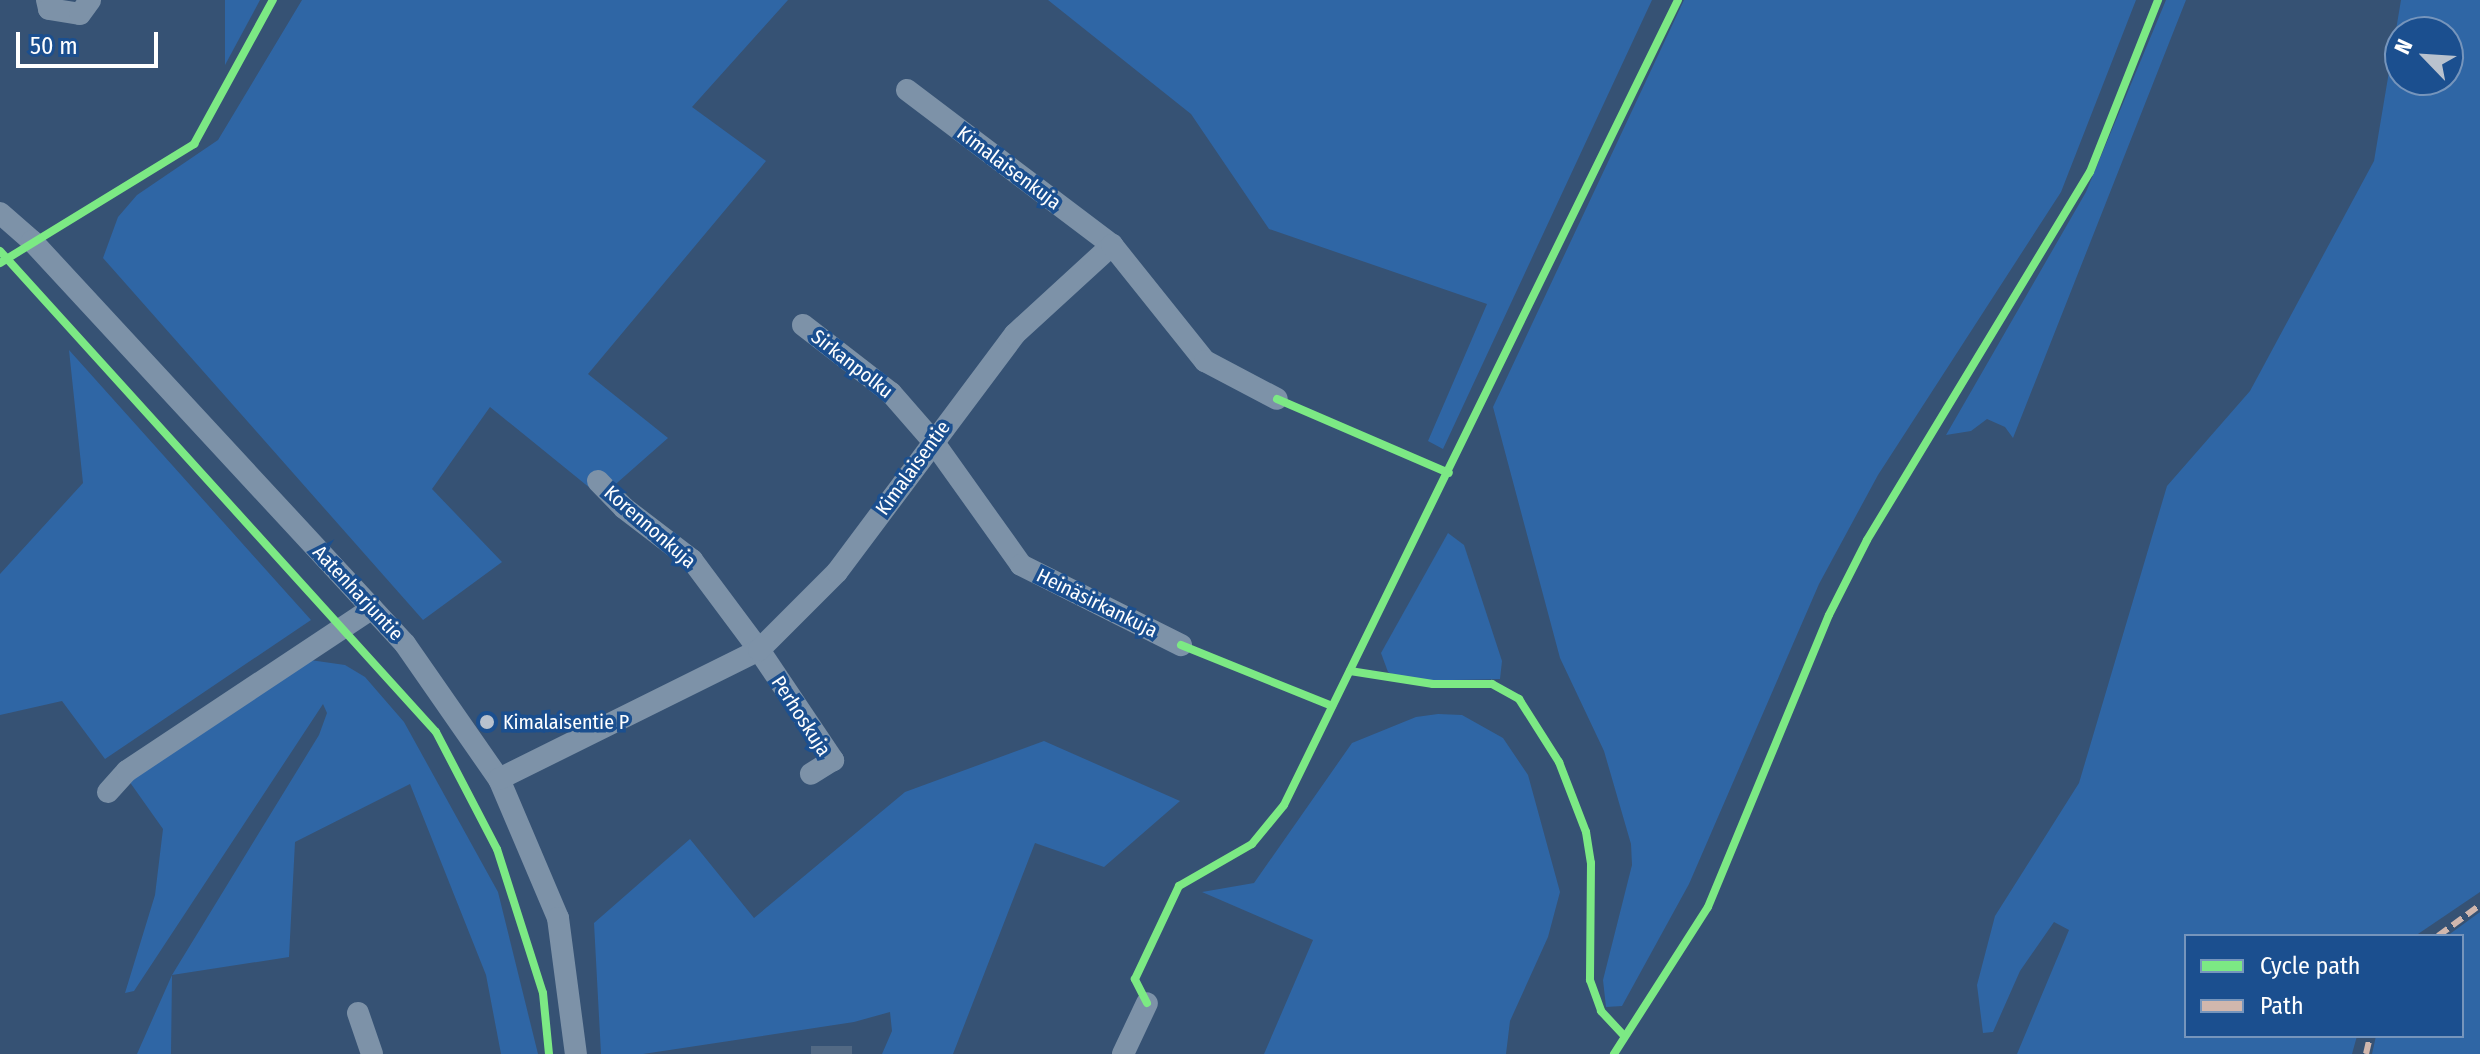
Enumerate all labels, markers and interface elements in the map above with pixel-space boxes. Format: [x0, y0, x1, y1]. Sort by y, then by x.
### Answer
scale bar [20, 16, 162, 66]
north arrow [2384, 16, 2464, 96]
text: 50 m [30, 32, 78, 60]
text: N [2389, 35, 2419, 58]
street label: Kimalaisenkuja [952, 121, 1066, 215]
street label: Sirkanpolku [806, 325, 898, 403]
street label: Kimalaisentie [871, 416, 955, 520]
street label: Korennonkuja [599, 481, 701, 573]
street label: Aatenharjuntie [308, 540, 408, 646]
street label: Heinäsirkankuja [1033, 563, 1161, 643]
street label: Perhoskuja [766, 671, 836, 761]
place label: Kimalaisentie P [503, 710, 629, 734]
marker: Kimalaisentie P [478, 713, 496, 731]
legend [2184, 934, 2464, 1038]
text: Cycle path [2260, 952, 2360, 980]
text: Path [2260, 992, 2304, 1020]

